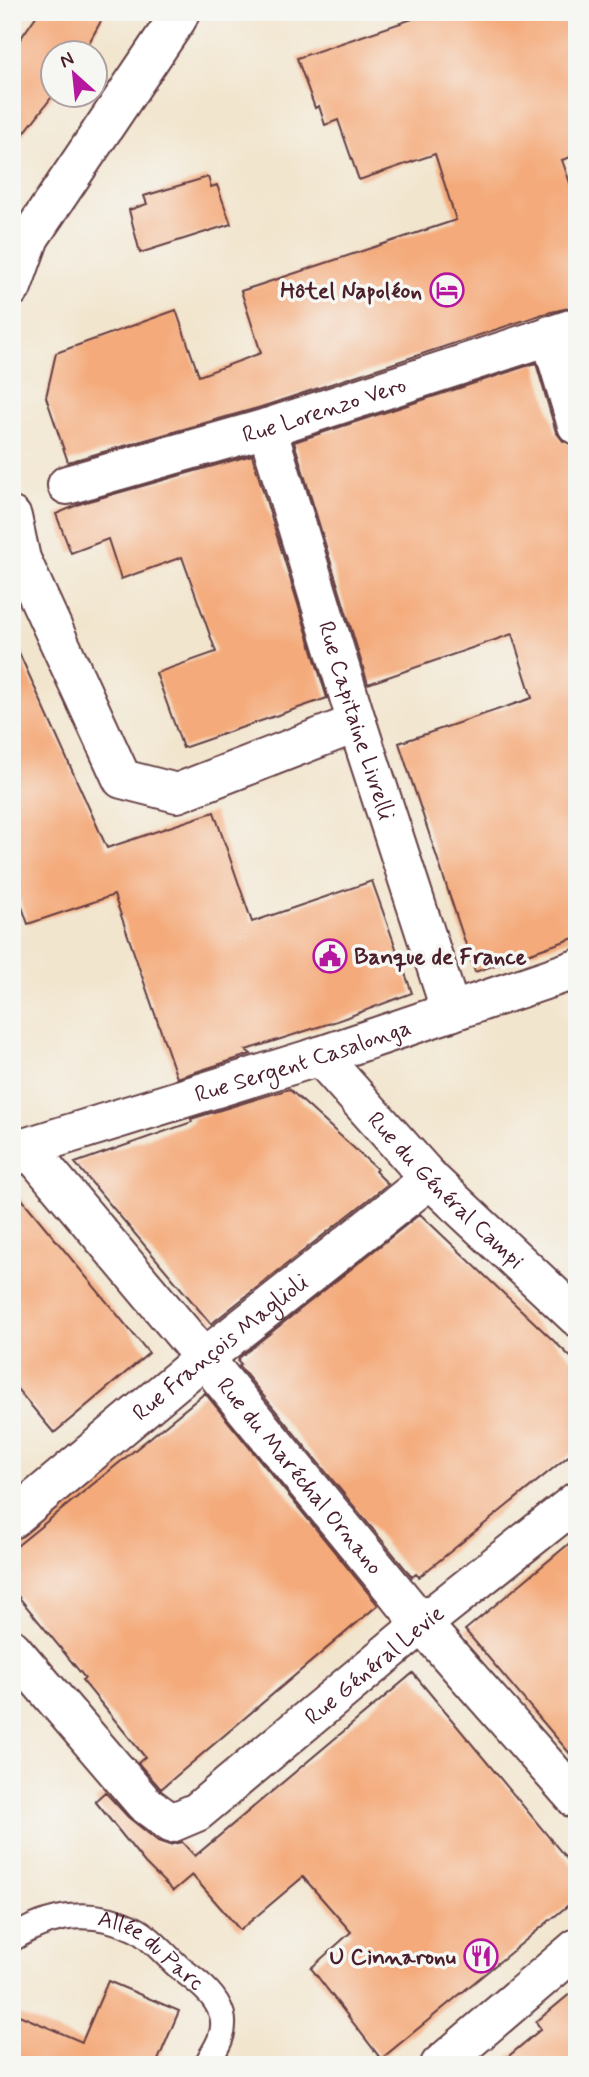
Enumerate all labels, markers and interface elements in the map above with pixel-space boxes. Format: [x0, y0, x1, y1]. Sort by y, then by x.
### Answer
north arrow [38, 38, 108, 108]
text: N [56, 46, 78, 74]
hotel icon: Hôtel Napoléon [428, 271, 466, 309]
place label: Hôtel Napoléon [280, 277, 422, 307]
street label: Rue Lorenzo Vero [239, 371, 410, 451]
street label: Rue Capitaine Livrelli [310, 618, 401, 824]
public building icon: Banque de France [311, 937, 349, 975]
place label: Banque de France [354, 943, 527, 973]
street label: Rue Sergent Casalonga [192, 1013, 415, 1111]
street label: Rue du Général Campi [360, 1106, 529, 1276]
street label: Rue François Maglioli [127, 1268, 315, 1429]
street label: Rue du Maréchal Ornano [209, 1372, 389, 1582]
street label: Rue Général Levie [299, 1599, 451, 1733]
street label: Allée du Parc [95, 1904, 210, 1998]
restaurant icon: U Cinnaronu [462, 1937, 500, 1975]
place label: U Cinnaronu [329, 1943, 457, 1973]

